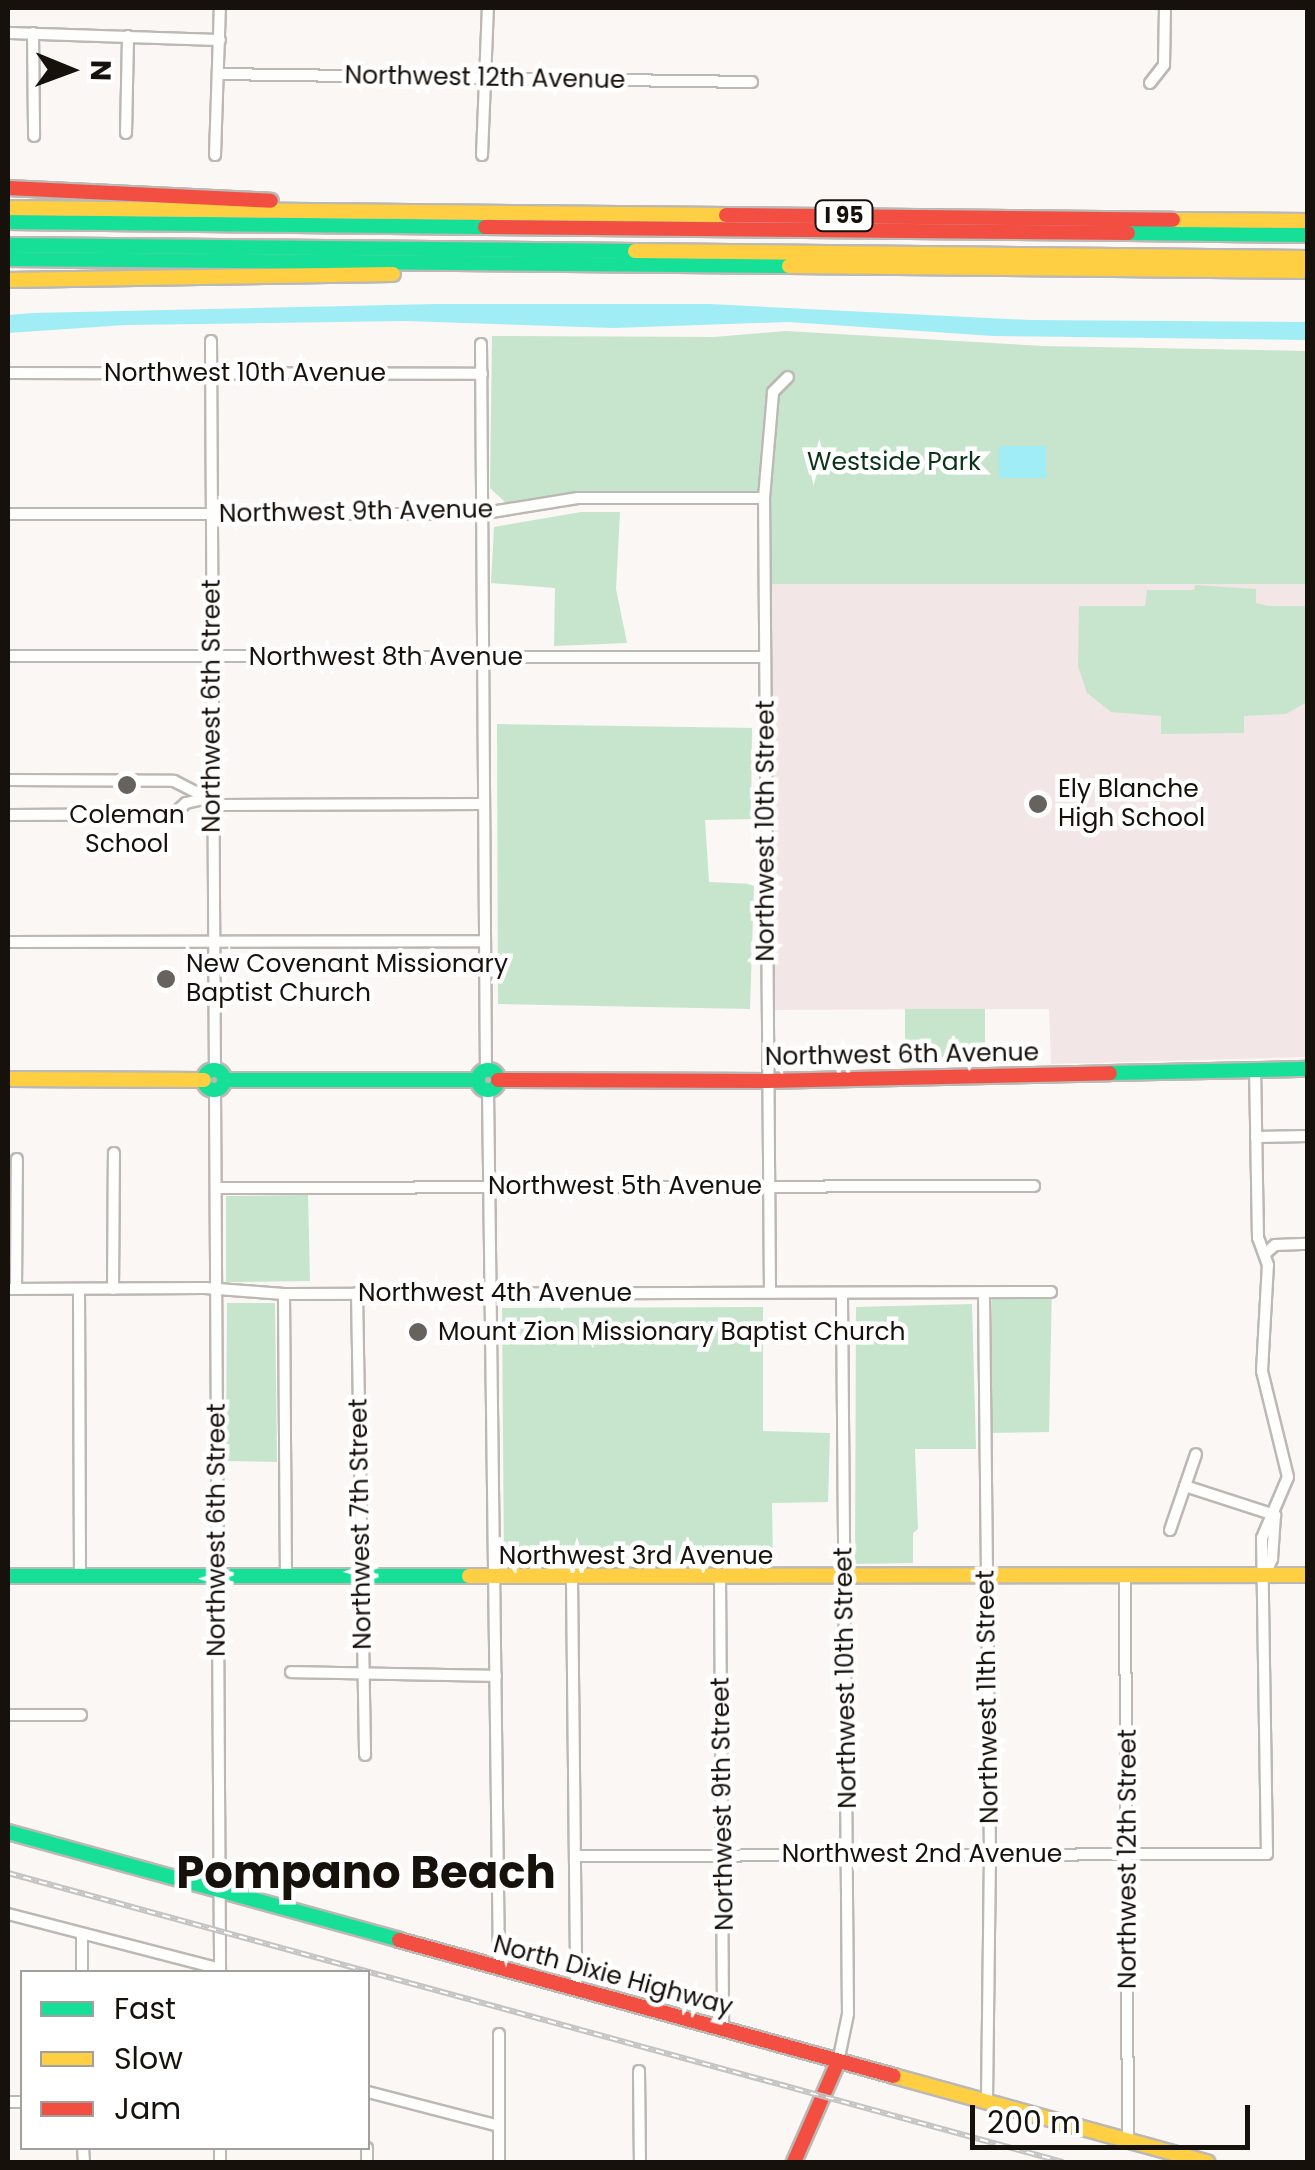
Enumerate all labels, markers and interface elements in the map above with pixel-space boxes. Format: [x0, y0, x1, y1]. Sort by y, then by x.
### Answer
north arrow [20, 20, 120, 120]
text: N [81, 60, 120, 81]
street label: Northwest 12th Avenue [344, 61, 626, 95]
road number: I 95 [814, 199, 874, 233]
street label: Northwest 10th Avenue [104, 358, 386, 388]
park label: Westside Park [807, 447, 981, 477]
street label: Northwest 9th Avenue [219, 495, 493, 529]
street label: Northwest 6th Street [197, 579, 227, 833]
street label: Northwest 8th Avenue [249, 642, 523, 672]
street label: Northwest 10th Street [751, 700, 781, 962]
marker: Coleman School [116, 774, 138, 796]
place label: Ely Blanche High School [1058, 775, 1205, 834]
marker: Ely Blanche High School [1027, 793, 1049, 815]
place label: Coleman School [69, 801, 185, 860]
place label: New Covenant Missionary Baptist Church [186, 950, 508, 1009]
marker: New Covenant Missionary Baptist Church [155, 968, 177, 990]
street label: Northwest 6th Avenue [765, 1038, 1039, 1072]
street label: Northwest 5th Avenue [488, 1171, 762, 1201]
street label: Northwest 4th Avenue [358, 1278, 632, 1308]
place label: Mount Zion Missionary Baptist Church [438, 1317, 906, 1347]
marker: Mount Zion Missionary Baptist Church [407, 1321, 429, 1343]
street label: Northwest 7th Street [344, 1398, 378, 1650]
street label: Northwest 6th Street [202, 1403, 232, 1657]
street label: Northwest 3rd Avenue [499, 1541, 773, 1571]
street label: Northwest 10th Street [829, 1547, 863, 1809]
street label: Northwest 11th Street [971, 1570, 1005, 1824]
street label: Northwest 9th Street [706, 1677, 740, 1931]
street label: Northwest 12th Street [1113, 1729, 1143, 1989]
street label: Northwest 2nd Avenue [782, 1839, 1062, 1869]
district label: Pompano Beach [176, 1846, 556, 1900]
street label: North Dixie Highway [490, 1930, 736, 2022]
legend [20, 1970, 370, 2150]
text: Fast [114, 1987, 176, 2030]
text: Slow [114, 2037, 183, 2080]
scale bar [975, 2085, 1255, 2147]
text: Jam [114, 2087, 181, 2130]
text: 200 m [987, 2101, 1081, 2144]

